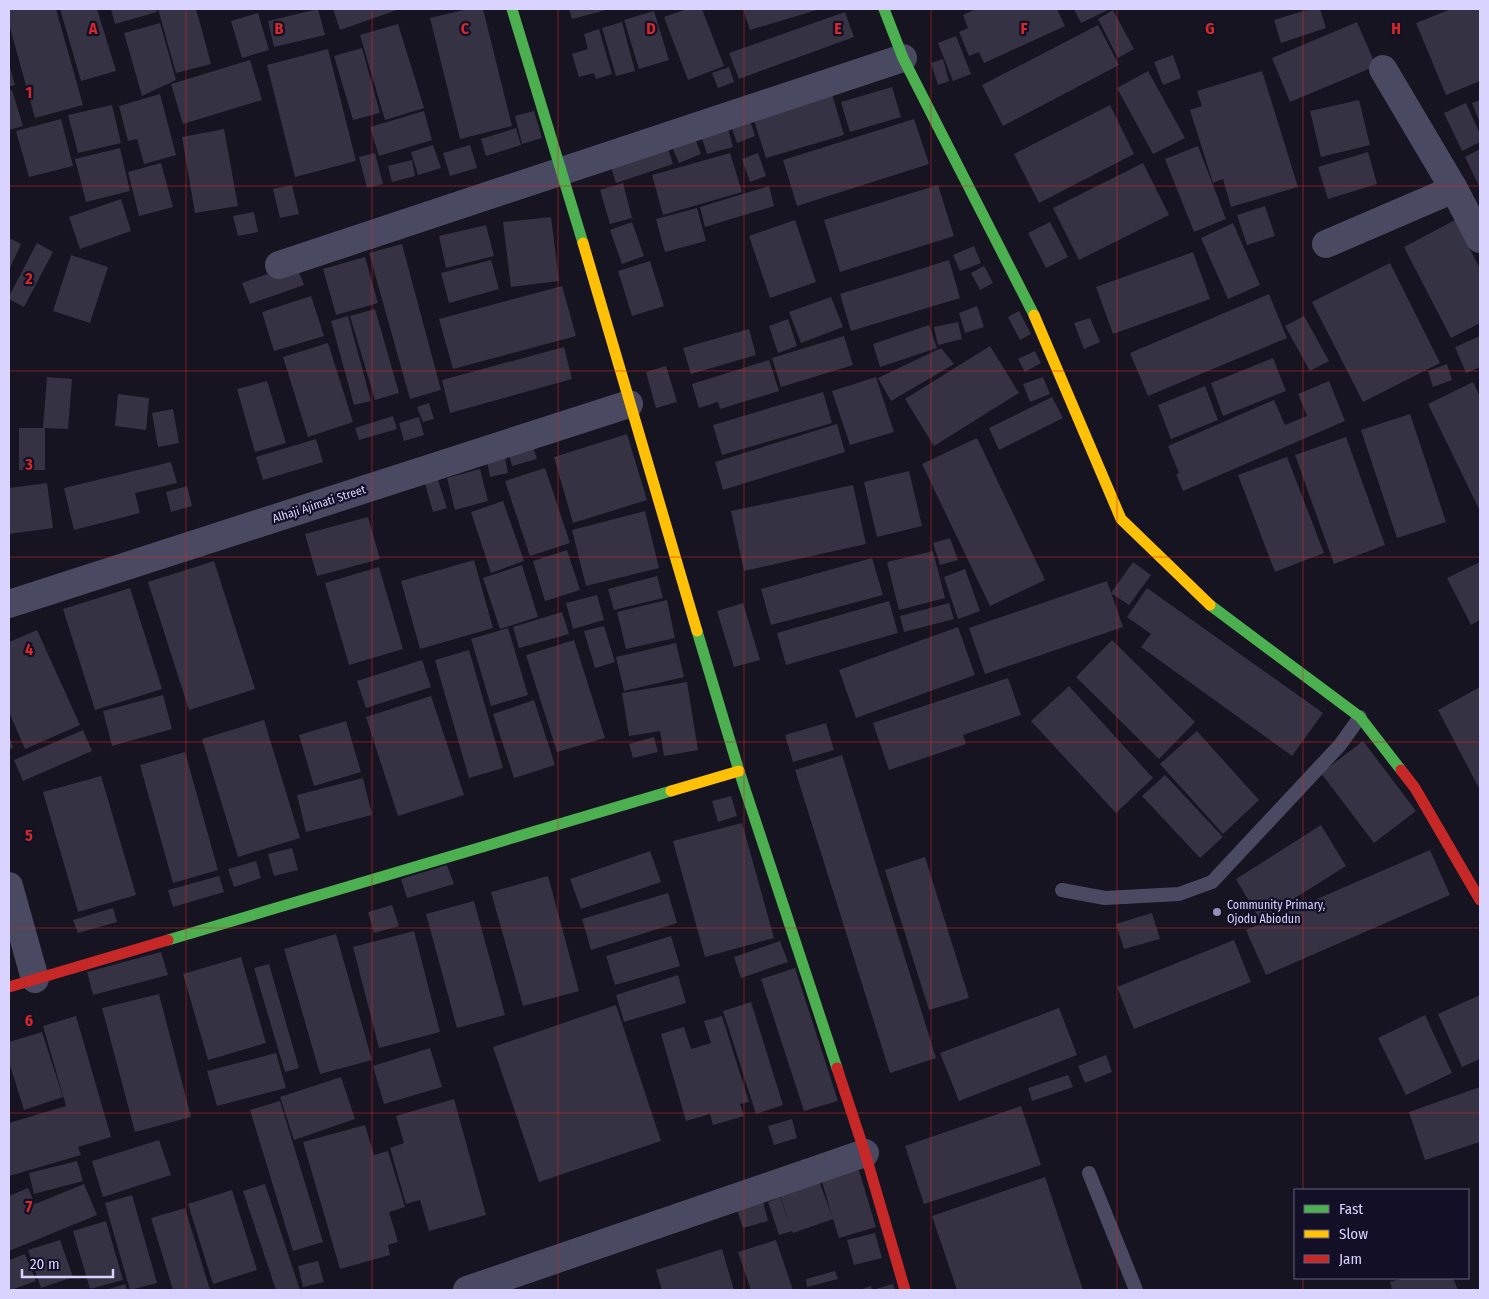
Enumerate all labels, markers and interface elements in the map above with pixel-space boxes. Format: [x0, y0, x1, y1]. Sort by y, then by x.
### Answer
text: A [88, 19, 98, 38]
text: B [275, 19, 284, 38]
text: C [461, 19, 470, 38]
text: D [646, 19, 656, 38]
text: E [834, 19, 842, 38]
text: F [1020, 19, 1028, 38]
text: G [1205, 19, 1215, 38]
text: H [1391, 19, 1401, 38]
text: 1 [26, 83, 32, 102]
text: 2 [24, 269, 33, 288]
text: 3 [24, 455, 33, 474]
street label: Alhaji Ajimati Street [271, 482, 367, 526]
text: 4 [25, 640, 33, 659]
text: 5 [25, 826, 33, 845]
place label: Community Primary, Ojodu Abiodun [1227, 898, 1325, 926]
marker: Community Primary, Ojodu Abiodun [1211, 906, 1223, 918]
text: 6 [25, 1011, 33, 1030]
legend [1294, 1189, 1469, 1279]
text: 7 [26, 1197, 33, 1216]
text: Fast [1339, 1200, 1363, 1218]
text: Slow [1339, 1225, 1368, 1243]
scale bar [22, 1246, 114, 1278]
text: Jam [1339, 1250, 1362, 1268]
text: 20 m [30, 1255, 60, 1273]

